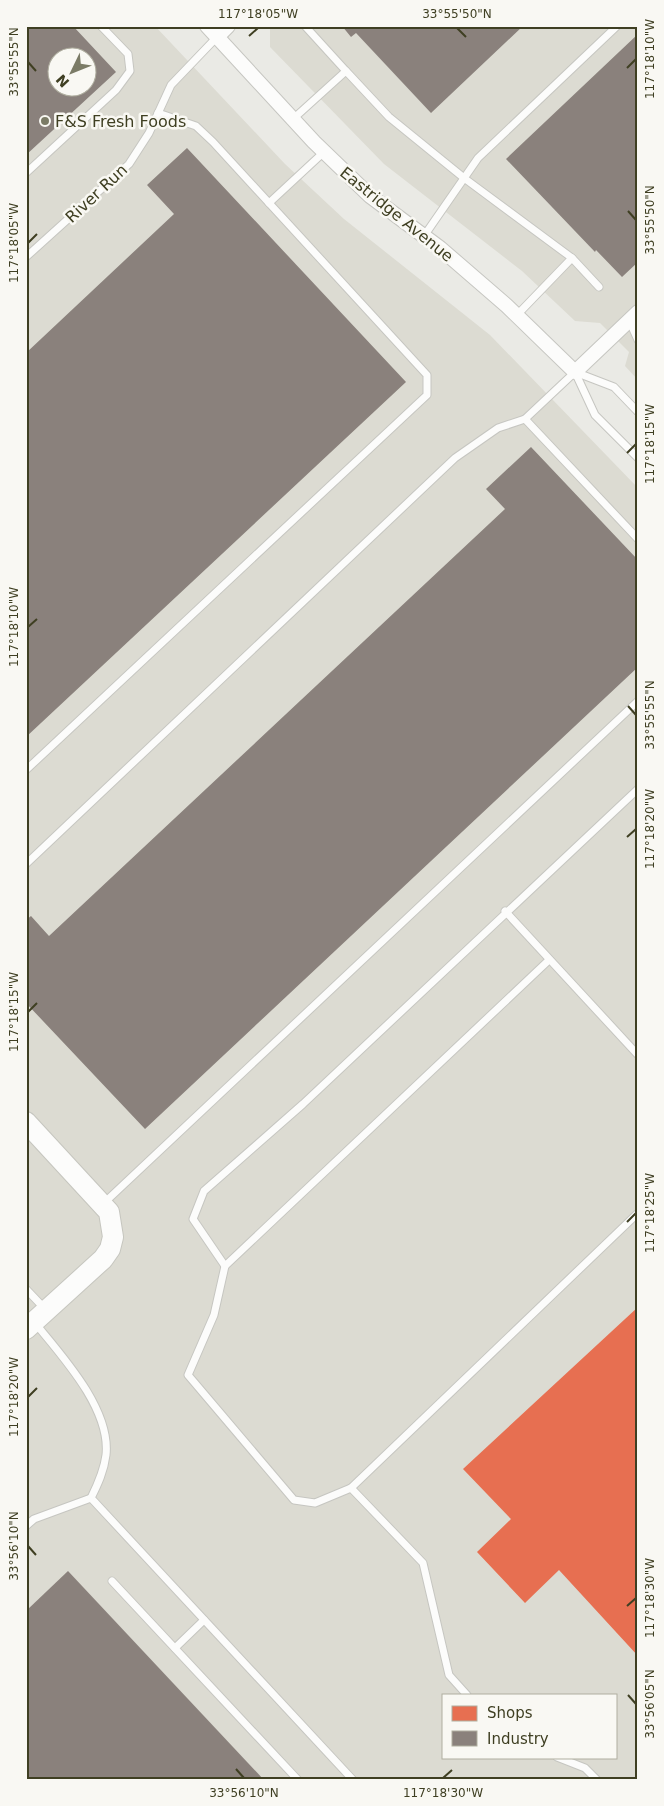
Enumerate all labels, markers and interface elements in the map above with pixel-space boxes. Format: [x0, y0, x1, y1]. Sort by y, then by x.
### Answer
text: 117°18'05"W [218, 7, 298, 21]
text: 33°55'50"N [422, 7, 492, 21]
text: 117°18'10"W [643, 19, 657, 99]
text: 33°55'55"N [7, 27, 21, 97]
north arrow [48, 48, 98, 98]
text: N [53, 71, 72, 91]
place label: F&S Fresh Foods [55, 112, 186, 131]
marker: F&S Fresh Foods [39, 115, 51, 127]
street label: River Run [62, 160, 131, 227]
street label: Eastridge Avenue [336, 163, 457, 266]
text: 33°55'50"N [643, 185, 657, 255]
text: 117°18'05"W [7, 203, 21, 283]
text: 117°18'15"W [643, 404, 657, 484]
text: 117°18'10"W [7, 587, 21, 667]
text: 33°55'55"N [643, 680, 657, 750]
text: 117°18'20"W [643, 789, 657, 869]
text: 117°18'15"W [7, 972, 21, 1052]
text: 117°18'25"W [643, 1173, 657, 1253]
text: 117°18'20"W [7, 1357, 21, 1437]
text: 33°56'10"N [7, 1511, 21, 1581]
text: 117°18'30"W [643, 1558, 657, 1638]
text: 33°56'05"N [643, 1669, 657, 1739]
legend [442, 1694, 616, 1758]
text: Shops [487, 1704, 533, 1722]
text: Industry [487, 1730, 549, 1748]
text: 33°56'10"N [209, 1786, 279, 1800]
text: 117°18'30"W [403, 1786, 483, 1800]

